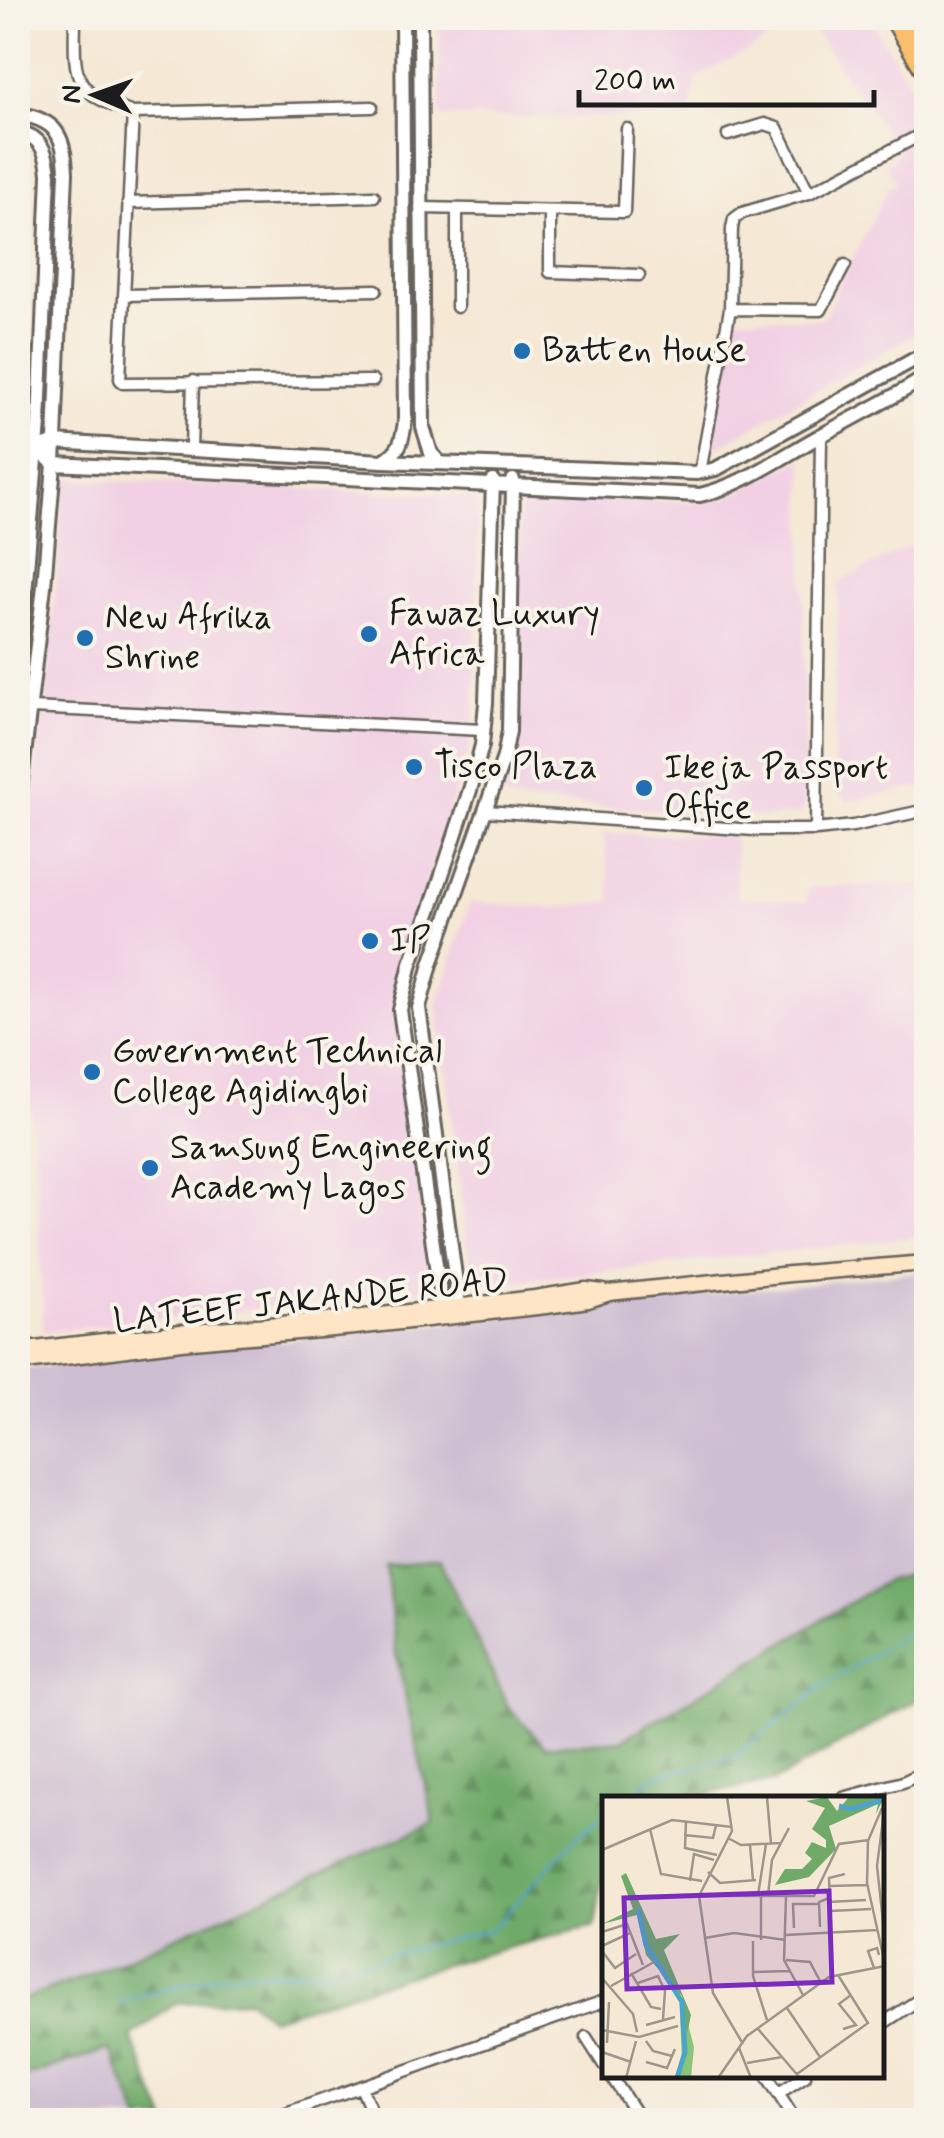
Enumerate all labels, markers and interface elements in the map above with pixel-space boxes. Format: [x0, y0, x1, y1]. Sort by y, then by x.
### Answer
north arrow [45, 45, 145, 145]
scale bar [579, 45, 874, 107]
text: 200 m [594, 62, 676, 101]
text: N [54, 84, 91, 104]
place label: Batten House [542, 328, 746, 374]
marker: Batten House [511, 340, 533, 362]
place label: Fawaz Luxury Africa [389, 591, 600, 677]
place label: New Afrika Shrine [105, 595, 272, 681]
marker: Fawaz Luxury Africa [358, 623, 380, 645]
marker: New Afrika Shrine [74, 627, 96, 649]
place label: Tisco Plaza [434, 744, 598, 790]
place label: Ikeja Passport Office [664, 745, 888, 831]
marker: Tisco Plaza [403, 756, 425, 778]
marker: Ikeja Passport Office [633, 777, 655, 799]
place label: IP [390, 918, 430, 964]
marker: IP [359, 930, 381, 952]
place label: Government Technical College Agidingbi [112, 1029, 442, 1115]
marker: Government Technical College Agidingbi [81, 1061, 103, 1083]
place label: Samsung Engineering Academy Lagos [170, 1125, 492, 1214]
marker: Samsung Engineering Academy Lagos [139, 1157, 161, 1179]
street label: LATEEF JAKANDE ROAD [111, 1257, 511, 1345]
inset map [602, 1796, 884, 2078]

